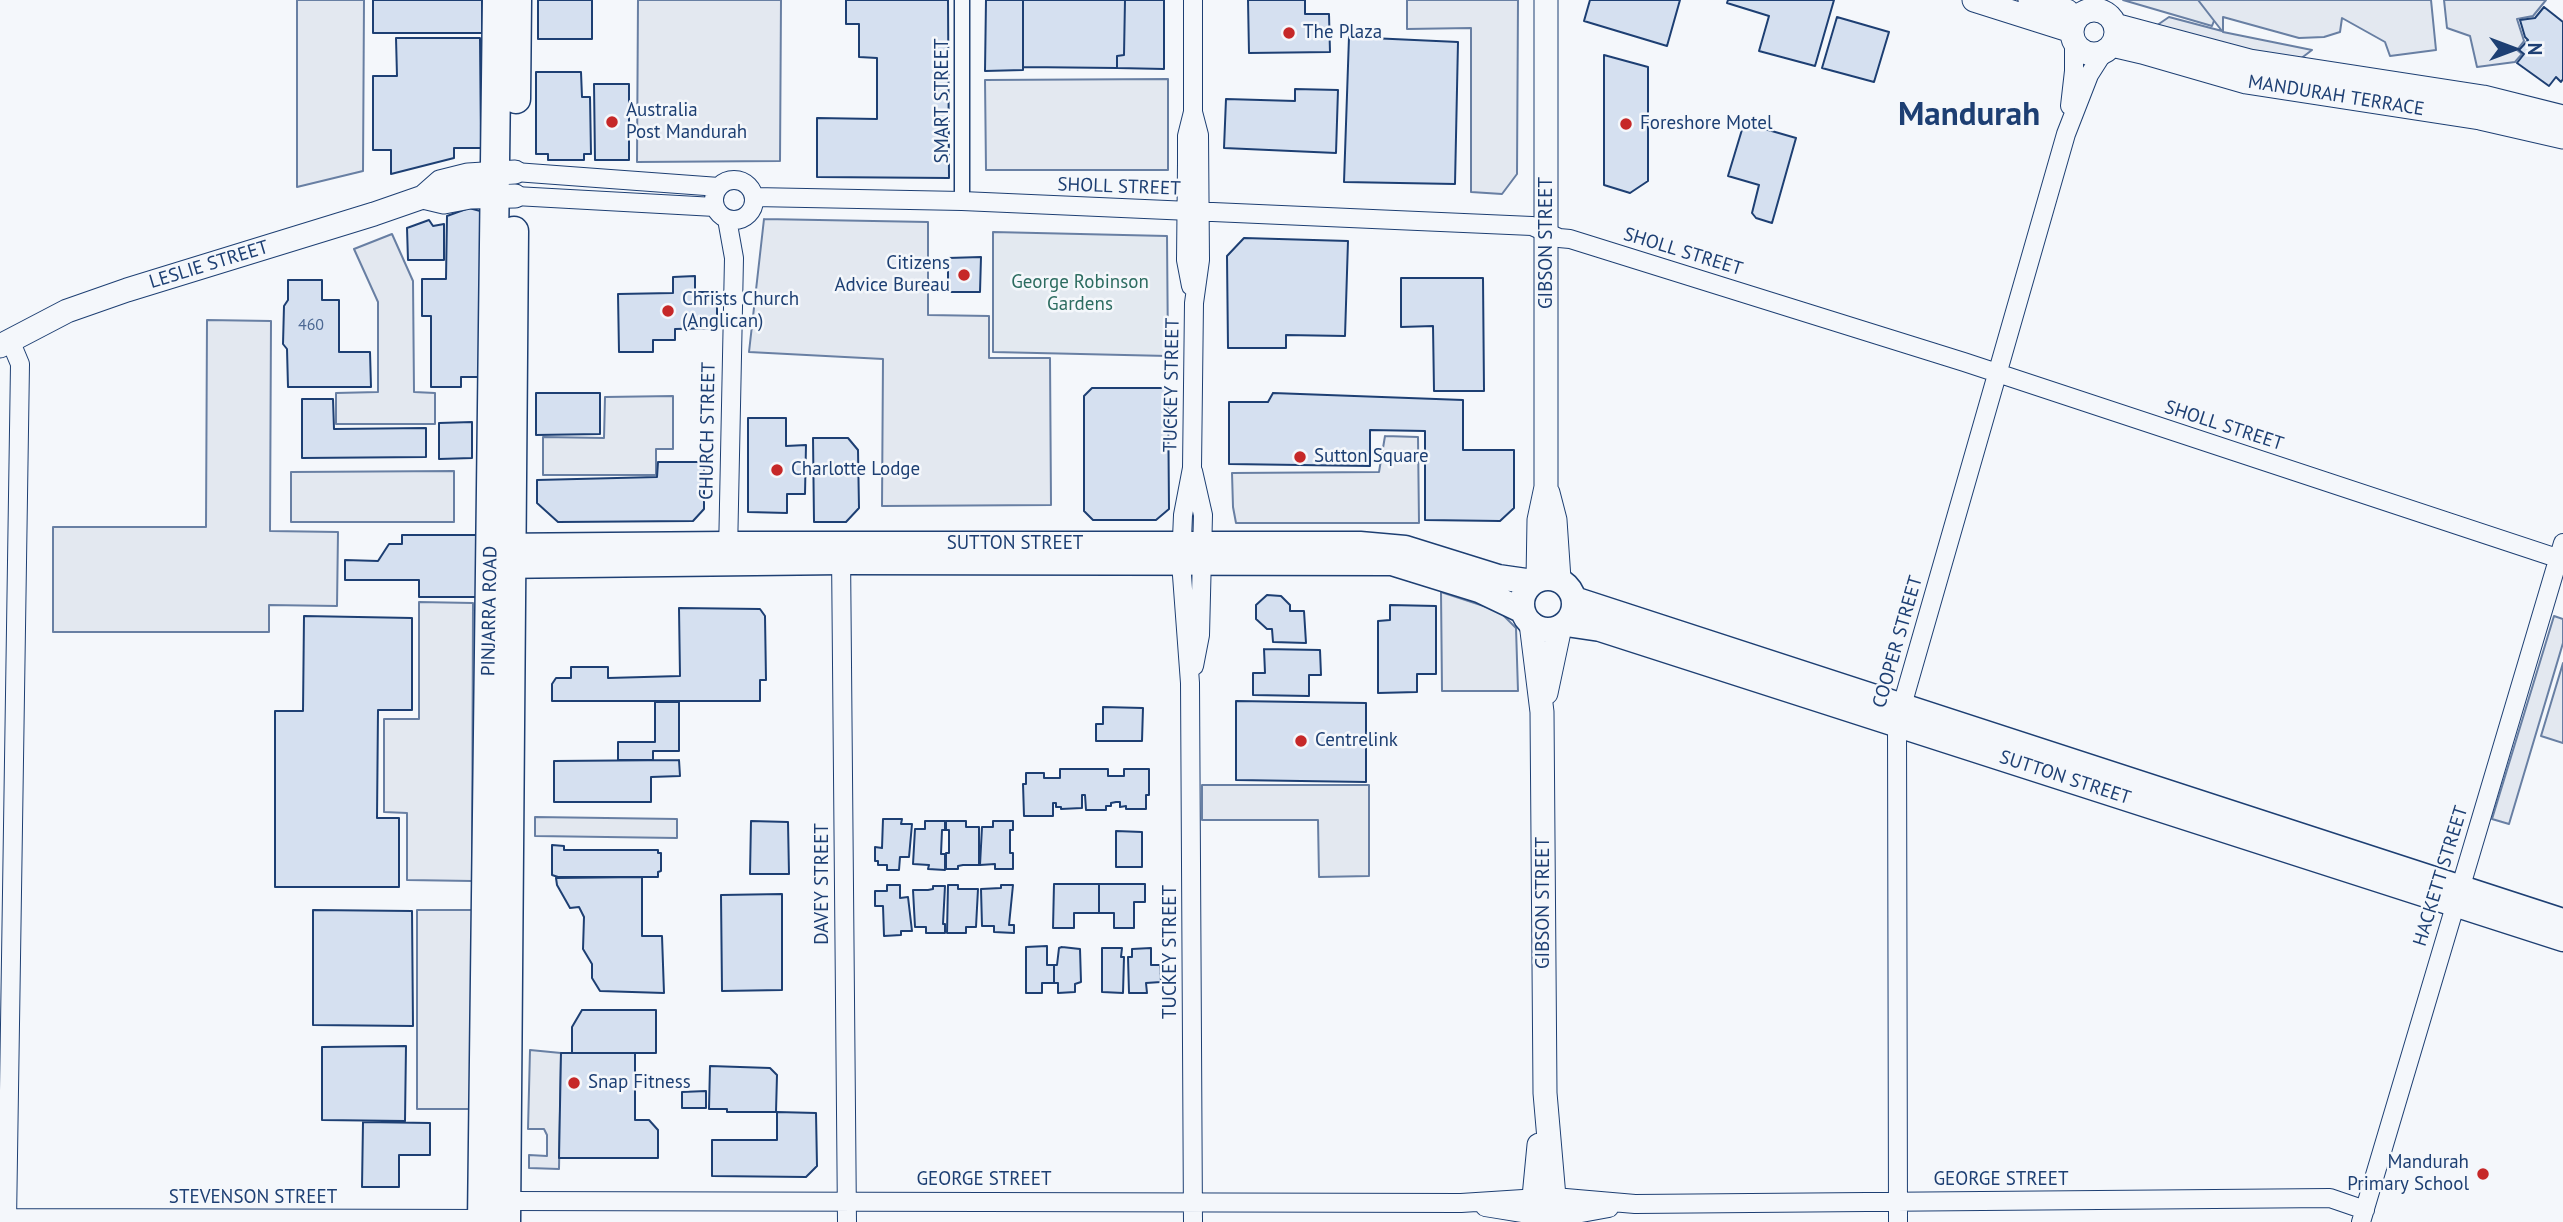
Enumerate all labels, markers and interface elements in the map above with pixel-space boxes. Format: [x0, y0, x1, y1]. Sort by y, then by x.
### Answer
north arrow [2479, 14, 2549, 84]
place label: The Plaza [1303, 22, 1382, 44]
marker: The Plaza [1281, 25, 1297, 41]
street label: SMART STREET [932, 39, 954, 163]
text: N [2523, 43, 2547, 55]
street label: MANDURAH TERRACE [2246, 71, 2426, 121]
district label: Mandurah [1898, 96, 2040, 136]
place label: Australia Post Mandurah [626, 100, 747, 144]
place label: Foreshore Motel [1640, 113, 1773, 135]
marker: Australia Post Mandurah [604, 114, 620, 130]
marker: Foreshore Motel [1618, 116, 1634, 132]
street label: SHOLL STREET [1057, 173, 1181, 201]
street label: GIBSON STREET [1536, 177, 1558, 309]
street label: SHOLL STREET [1621, 223, 1745, 281]
street label: LESLIE STREET [147, 236, 271, 294]
place label: Citizens Advice Bureau [834, 253, 950, 297]
marker: Citizens Advice Bureau [956, 267, 972, 283]
park label: George Robinson Gardens [1011, 272, 1149, 316]
place label: Christs Church (Anglican) [682, 289, 799, 333]
marker: Christs Church (Anglican) [660, 303, 676, 319]
house number: 460 [298, 315, 324, 335]
street label: TUCKEY STREET [1159, 318, 1185, 452]
street label: CHURCH STREET [695, 362, 721, 500]
street label: SHOLL STREET [2162, 396, 2286, 456]
place label: Sutton Square [1314, 446, 1429, 468]
marker: Sutton Square [1292, 449, 1308, 465]
place label: Charlotte Lodge [791, 459, 920, 481]
marker: Charlotte Lodge [769, 462, 785, 478]
street label: SUTTON STREET [947, 533, 1083, 555]
street label: PINJARRA ROAD [477, 546, 503, 676]
street label: COOPER STREET [1868, 573, 1928, 711]
place label: Centrelink [1315, 730, 1398, 752]
marker: Centrelink [1293, 733, 1309, 749]
street label: SUTTON STREET [1996, 746, 2134, 810]
street label: HACKETT STREET [2409, 803, 2473, 949]
street label: DAVEY STREET [812, 823, 834, 945]
street label: GIBSON STREET [1533, 837, 1555, 969]
street label: TUCKEY STREET [1160, 885, 1182, 1019]
place label: Snap Fitness [588, 1072, 691, 1094]
marker: Snap Fitness [566, 1075, 582, 1091]
place label: Mandurah Primary School [2347, 1152, 2469, 1196]
marker: Mandurah Primary School [2475, 1166, 2491, 1182]
street label: GEORGE STREET [916, 1169, 1052, 1191]
street label: GEORGE STREET [1933, 1169, 2069, 1191]
street label: STEVENSON STREET [169, 1187, 337, 1209]

